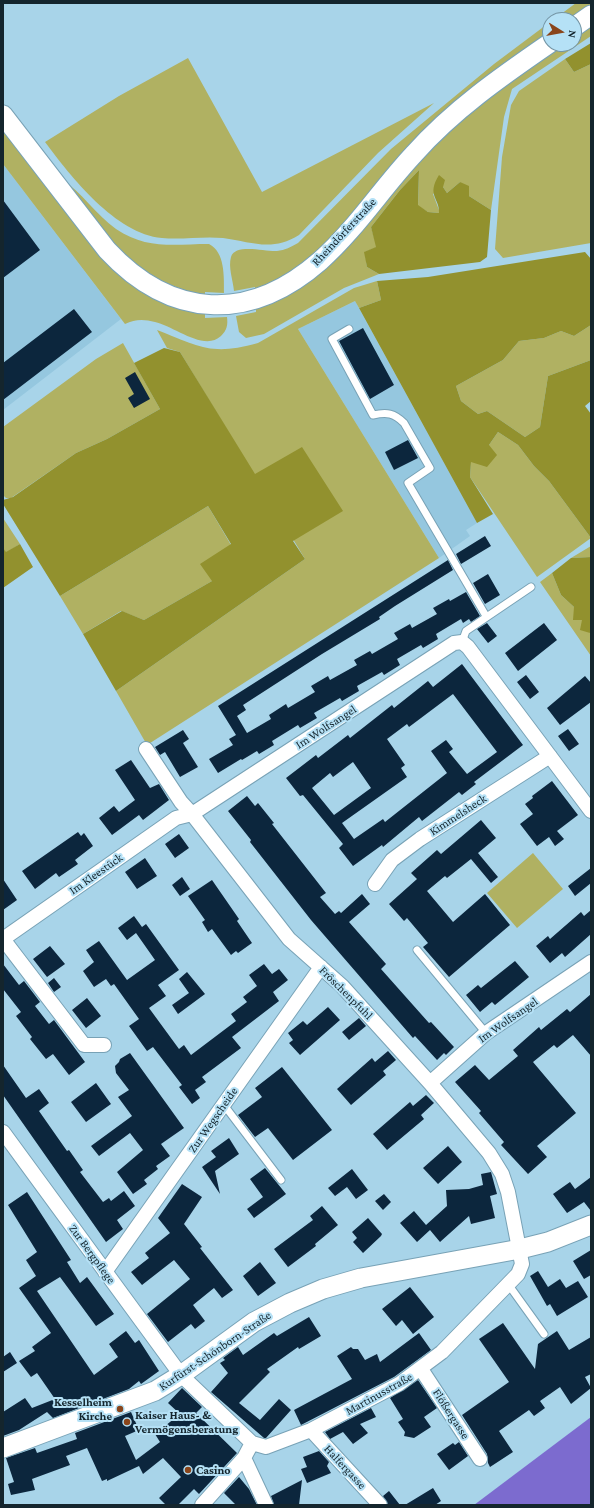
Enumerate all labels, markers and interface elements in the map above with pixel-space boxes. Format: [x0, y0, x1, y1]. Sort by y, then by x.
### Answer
north arrow [542, 12, 582, 52]
text: N [566, 29, 579, 39]
street label: Rheindörferstraße [309, 195, 379, 269]
street label: Im Wolfsangel [293, 702, 359, 752]
street label: Kimmelsheck [427, 791, 489, 839]
street label: Im Kleestück [67, 850, 125, 898]
street label: Fröschenpfuhl [316, 963, 376, 1023]
street label: Im Wolfsangel [475, 994, 541, 1046]
street label: Zur Wegscheide [185, 1084, 241, 1156]
street label: Zur Bergpflege [66, 1222, 118, 1286]
street label: Kurfürst-Schönborn-Straße [156, 1308, 274, 1394]
street label: Martinusstraße [343, 1370, 415, 1418]
street label: Flößergasse [429, 1386, 473, 1442]
place label: Kesselheim Kirche [54, 1395, 112, 1423]
marker: Kesselheim Kirche [115, 1404, 125, 1414]
place label: Kaiser Haus- & Vermögensberatung [135, 1408, 238, 1436]
marker: Kaiser Haus- & Vermögensberatung [122, 1417, 132, 1427]
street label: Halfergasse [321, 1442, 369, 1492]
place label: Casino [196, 1463, 231, 1477]
marker: Casino [183, 1465, 193, 1475]

